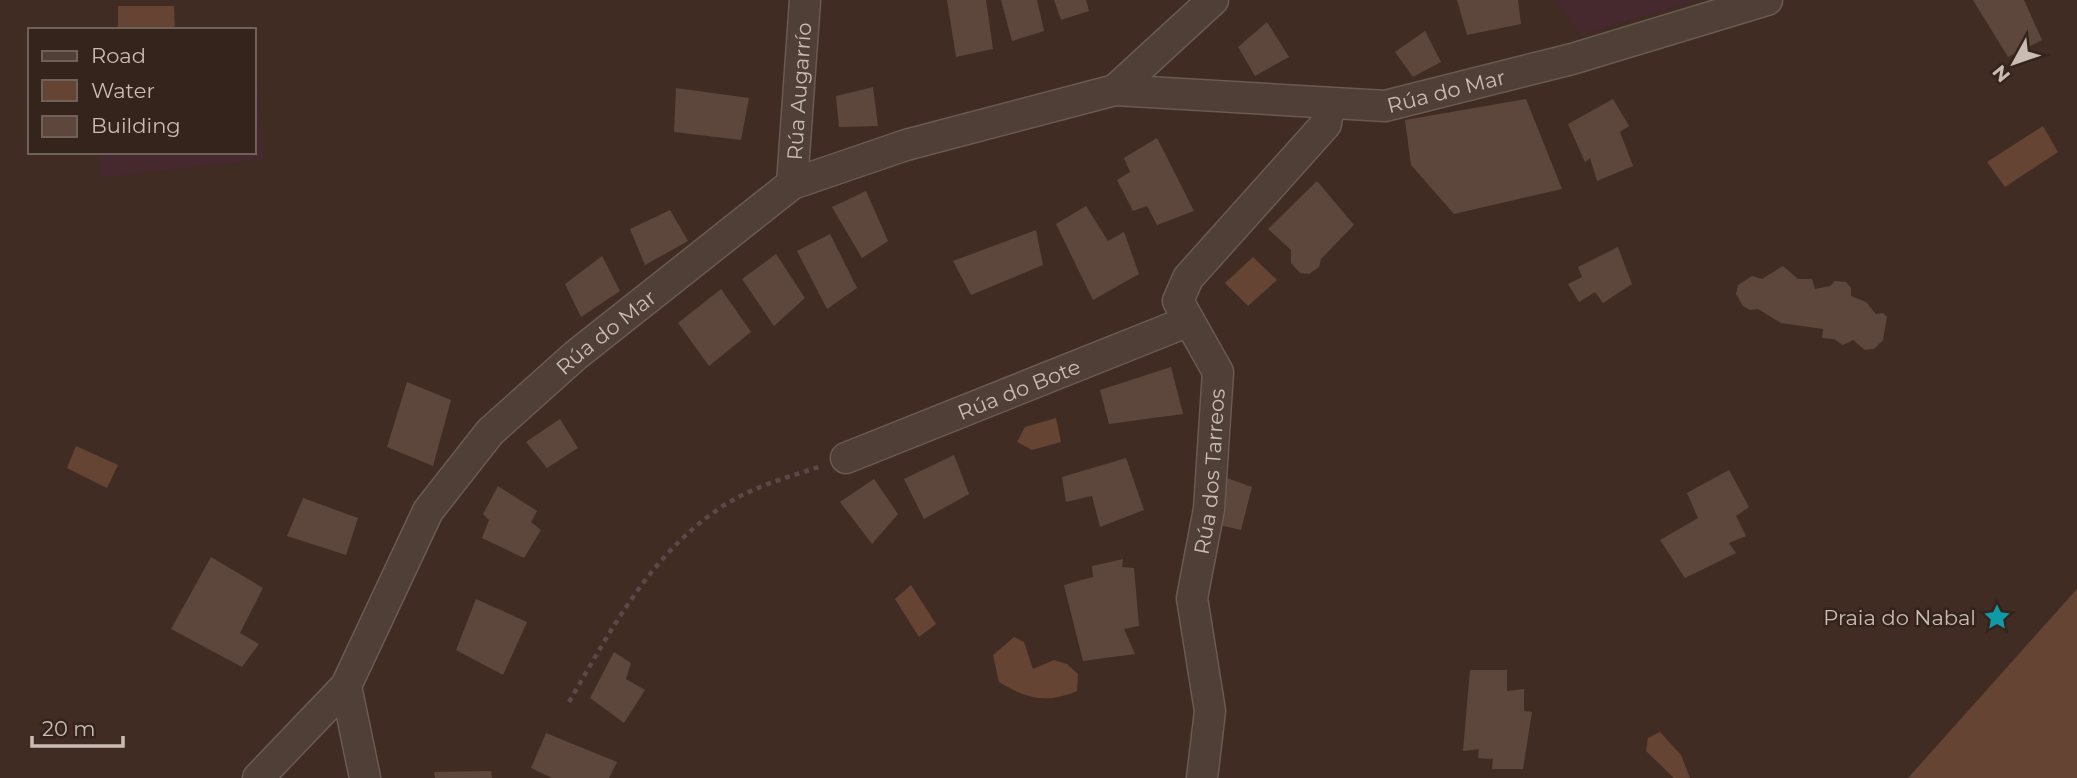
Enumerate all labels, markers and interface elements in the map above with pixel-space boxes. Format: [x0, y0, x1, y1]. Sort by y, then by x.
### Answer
street label: Rúa Augarrío [781, 21, 816, 161]
legend [28, 28, 256, 154]
north arrow [1979, 28, 2049, 98]
text: Road [91, 43, 146, 68]
text: N [1988, 60, 2015, 87]
street label: Rúa do Mar [1384, 64, 1508, 118]
text: Water [91, 78, 155, 103]
text: Building [91, 113, 181, 138]
street label: Rúa do Mar [551, 284, 661, 380]
street label: Rúa do Bote [954, 353, 1084, 425]
street label: Rúa dos Tarreos [1188, 388, 1229, 556]
place icon: Praia do Nabal [1982, 602, 2012, 632]
place label: Praia do Nabal [1823, 605, 1976, 630]
scale bar [32, 704, 122, 748]
text: 20 m [42, 716, 96, 741]

